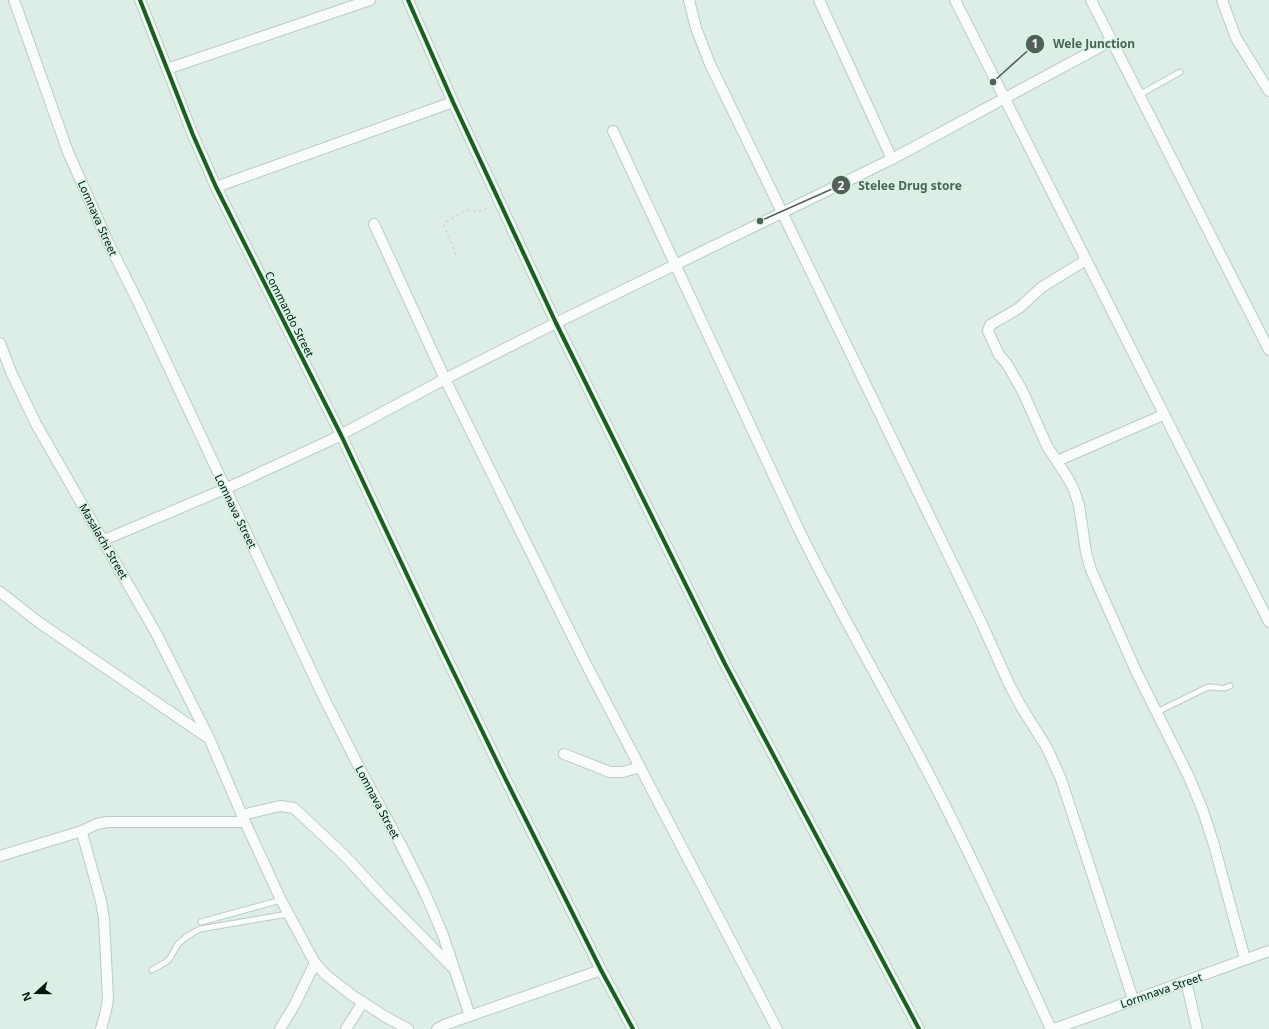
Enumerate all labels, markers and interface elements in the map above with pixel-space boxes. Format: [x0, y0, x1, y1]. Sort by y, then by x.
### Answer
callout: Wele Junction [1025, 32, 1143, 56]
text: 1 [1032, 35, 1038, 52]
text: Wele Junction [1053, 35, 1135, 52]
callout: Stelee Drug store [831, 173, 970, 197]
text: 2 [838, 177, 845, 194]
text: Stelee Drug store [858, 177, 962, 194]
street label: Lomnava Street [75, 178, 121, 258]
street label: Commando Street [262, 269, 318, 359]
street label: Lomnava Street [212, 471, 261, 551]
street label: Masalachi Street [76, 500, 132, 582]
street label: Lomnava Street [352, 763, 404, 841]
street label: Lormnava Street [1118, 969, 1204, 1011]
north arrow [16, 973, 56, 1013]
text: N [18, 990, 35, 1004]

